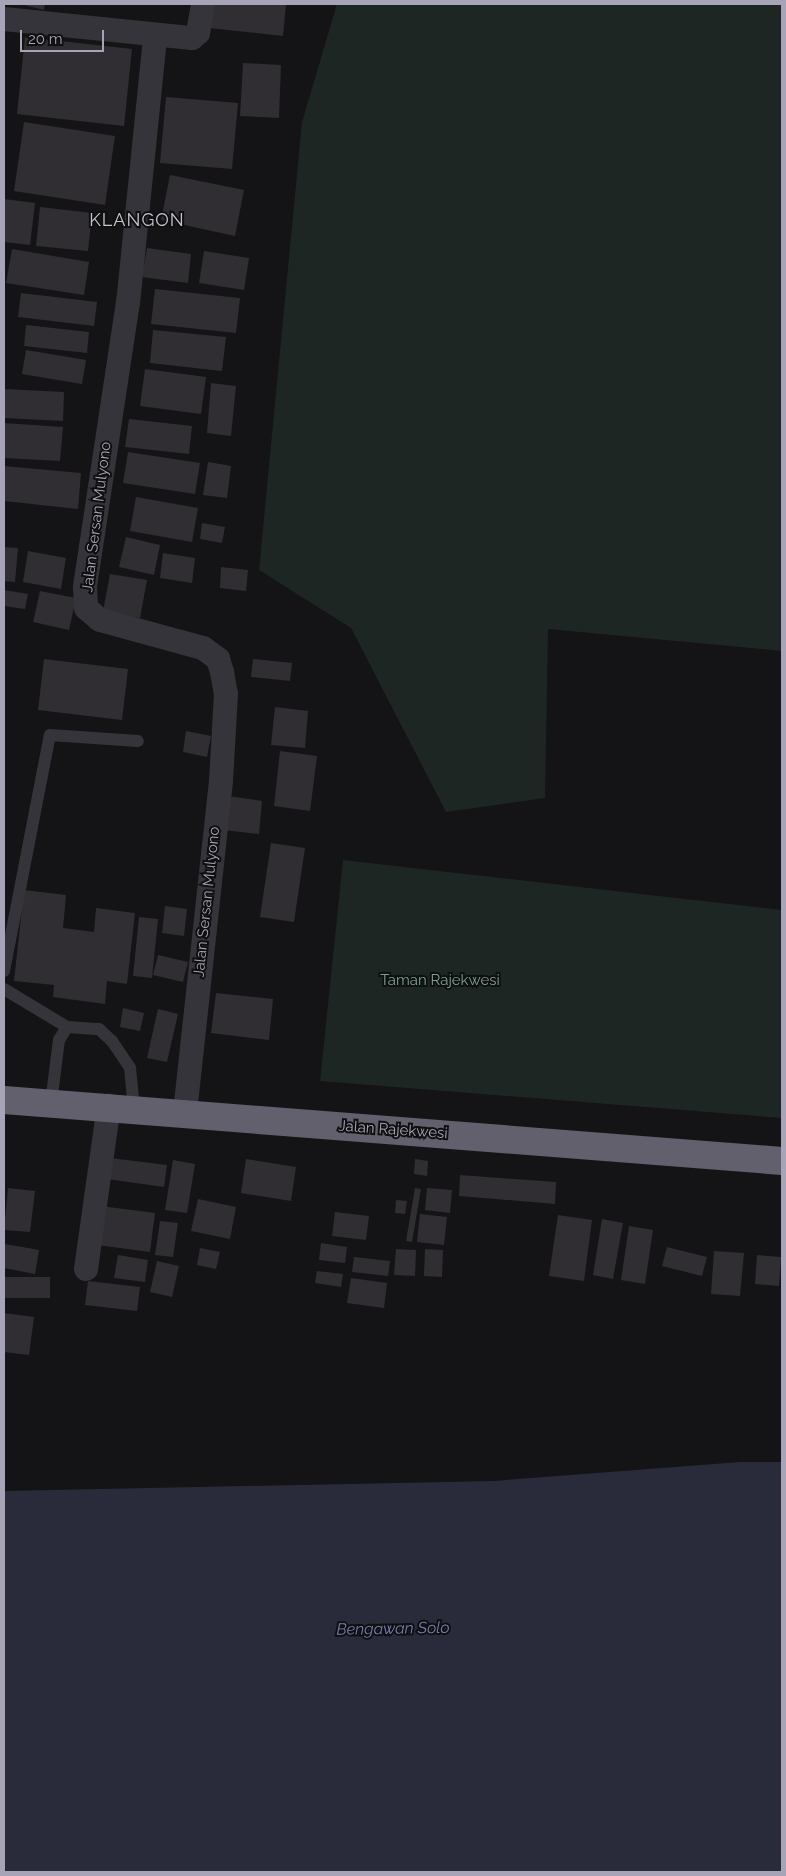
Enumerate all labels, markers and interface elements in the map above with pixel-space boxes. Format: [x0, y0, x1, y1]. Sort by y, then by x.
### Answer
scale bar [22, 20, 106, 52]
text: 20 m [28, 30, 63, 48]
district label: KLANGON [88, 209, 186, 231]
street label: Jalan Sersan Mulyono [79, 441, 115, 593]
street label: Jalan Sersan Mulyono [190, 826, 224, 978]
park label: Taman Rajekwesi [380, 972, 500, 990]
street label: Jalan Rajekwesi [338, 1117, 448, 1143]
water label: Bengawan Solo [336, 1618, 450, 1640]

